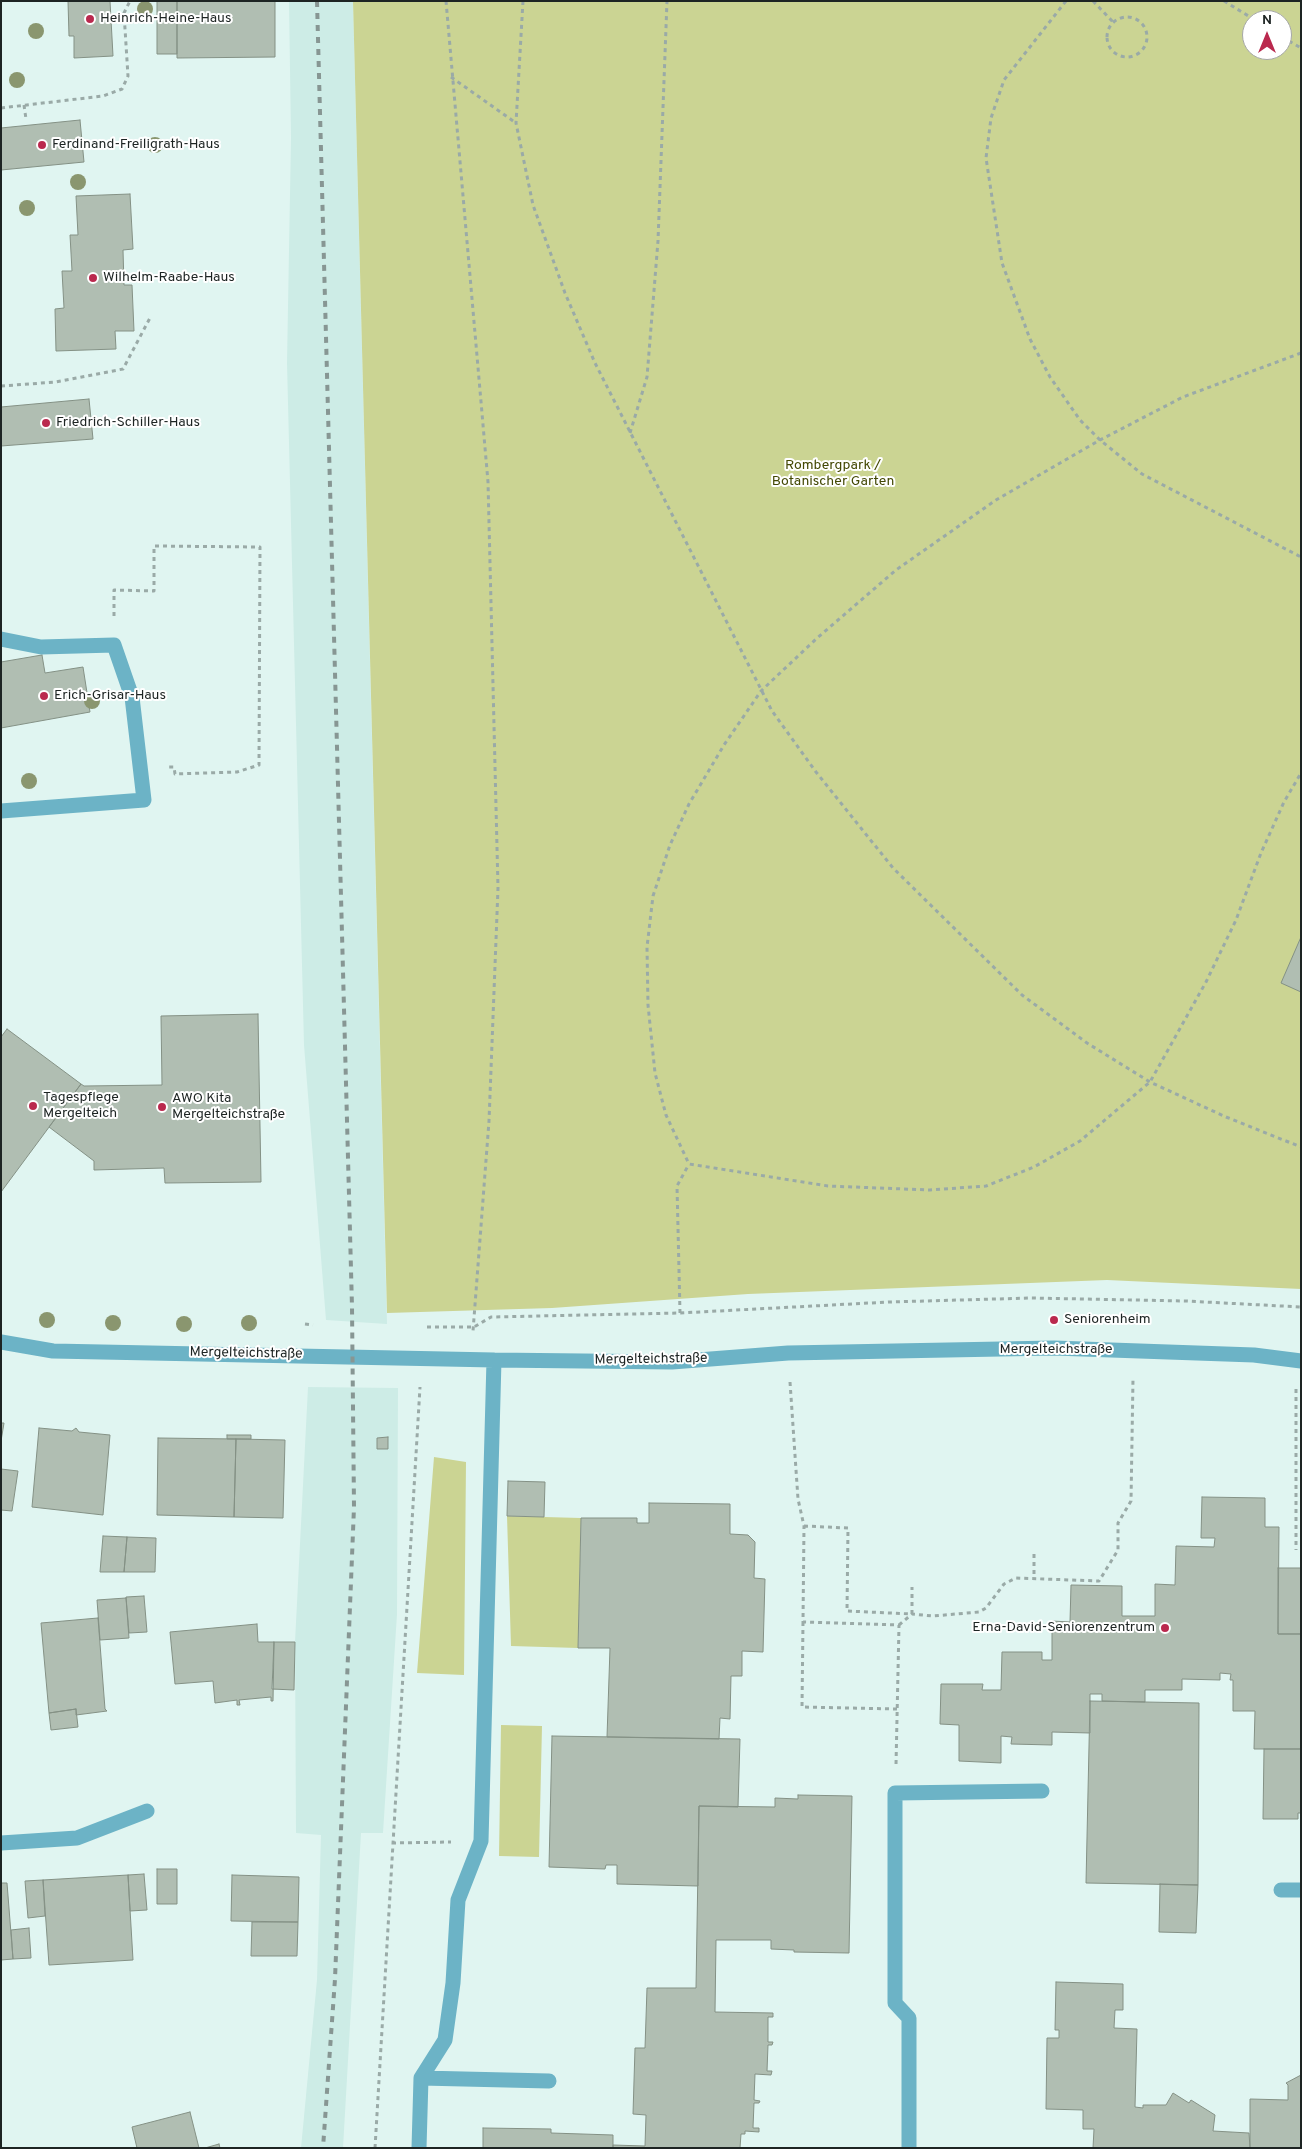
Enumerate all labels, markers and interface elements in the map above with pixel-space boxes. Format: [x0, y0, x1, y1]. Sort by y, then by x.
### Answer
north arrow [1242, 10, 1292, 60]
place label: Heinrich-Heine-Haus [100, 11, 232, 27]
text: N [1262, 12, 1272, 29]
marker: Heinrich-Heine-Haus [84, 13, 96, 25]
place label: Ferdinand-Freiligrath-Haus [52, 137, 220, 153]
marker: Ferdinand-Freiligrath-Haus [36, 139, 48, 151]
place label: Wilhelm-Raabe-Haus [103, 270, 235, 286]
marker: Wilhelm-Raabe-Haus [87, 272, 99, 284]
place label: Friedrich-Schiller-Haus [56, 415, 200, 431]
marker: Friedrich-Schiller-Haus [40, 417, 52, 429]
park label: Rombergpark / Botanischer Garten [772, 458, 894, 491]
place label: Erich-Grisar-Haus [54, 688, 166, 704]
marker: Erich-Grisar-Haus [38, 690, 50, 702]
place label: Tagespflege Mergelteich [43, 1090, 119, 1122]
place label: AWO Kita Mergelteichstraße [172, 1091, 285, 1124]
marker: Tagespflege Mergelteich [27, 1100, 39, 1112]
marker: AWO Kita Mergelteichstraße [156, 1101, 168, 1113]
place label: Seniorenheim [1064, 1312, 1151, 1328]
marker: Seniorenheim [1048, 1314, 1060, 1326]
street label: Mergelteichstraße [999, 1342, 1113, 1358]
street label: Mergelteichstraße [189, 1345, 303, 1363]
street label: Mergelteichstraße [594, 1351, 708, 1369]
place label: Erna-David-Seniorenzentrum [972, 1620, 1155, 1636]
marker: Erna-David-Seniorenzentrum [1159, 1622, 1171, 1634]

